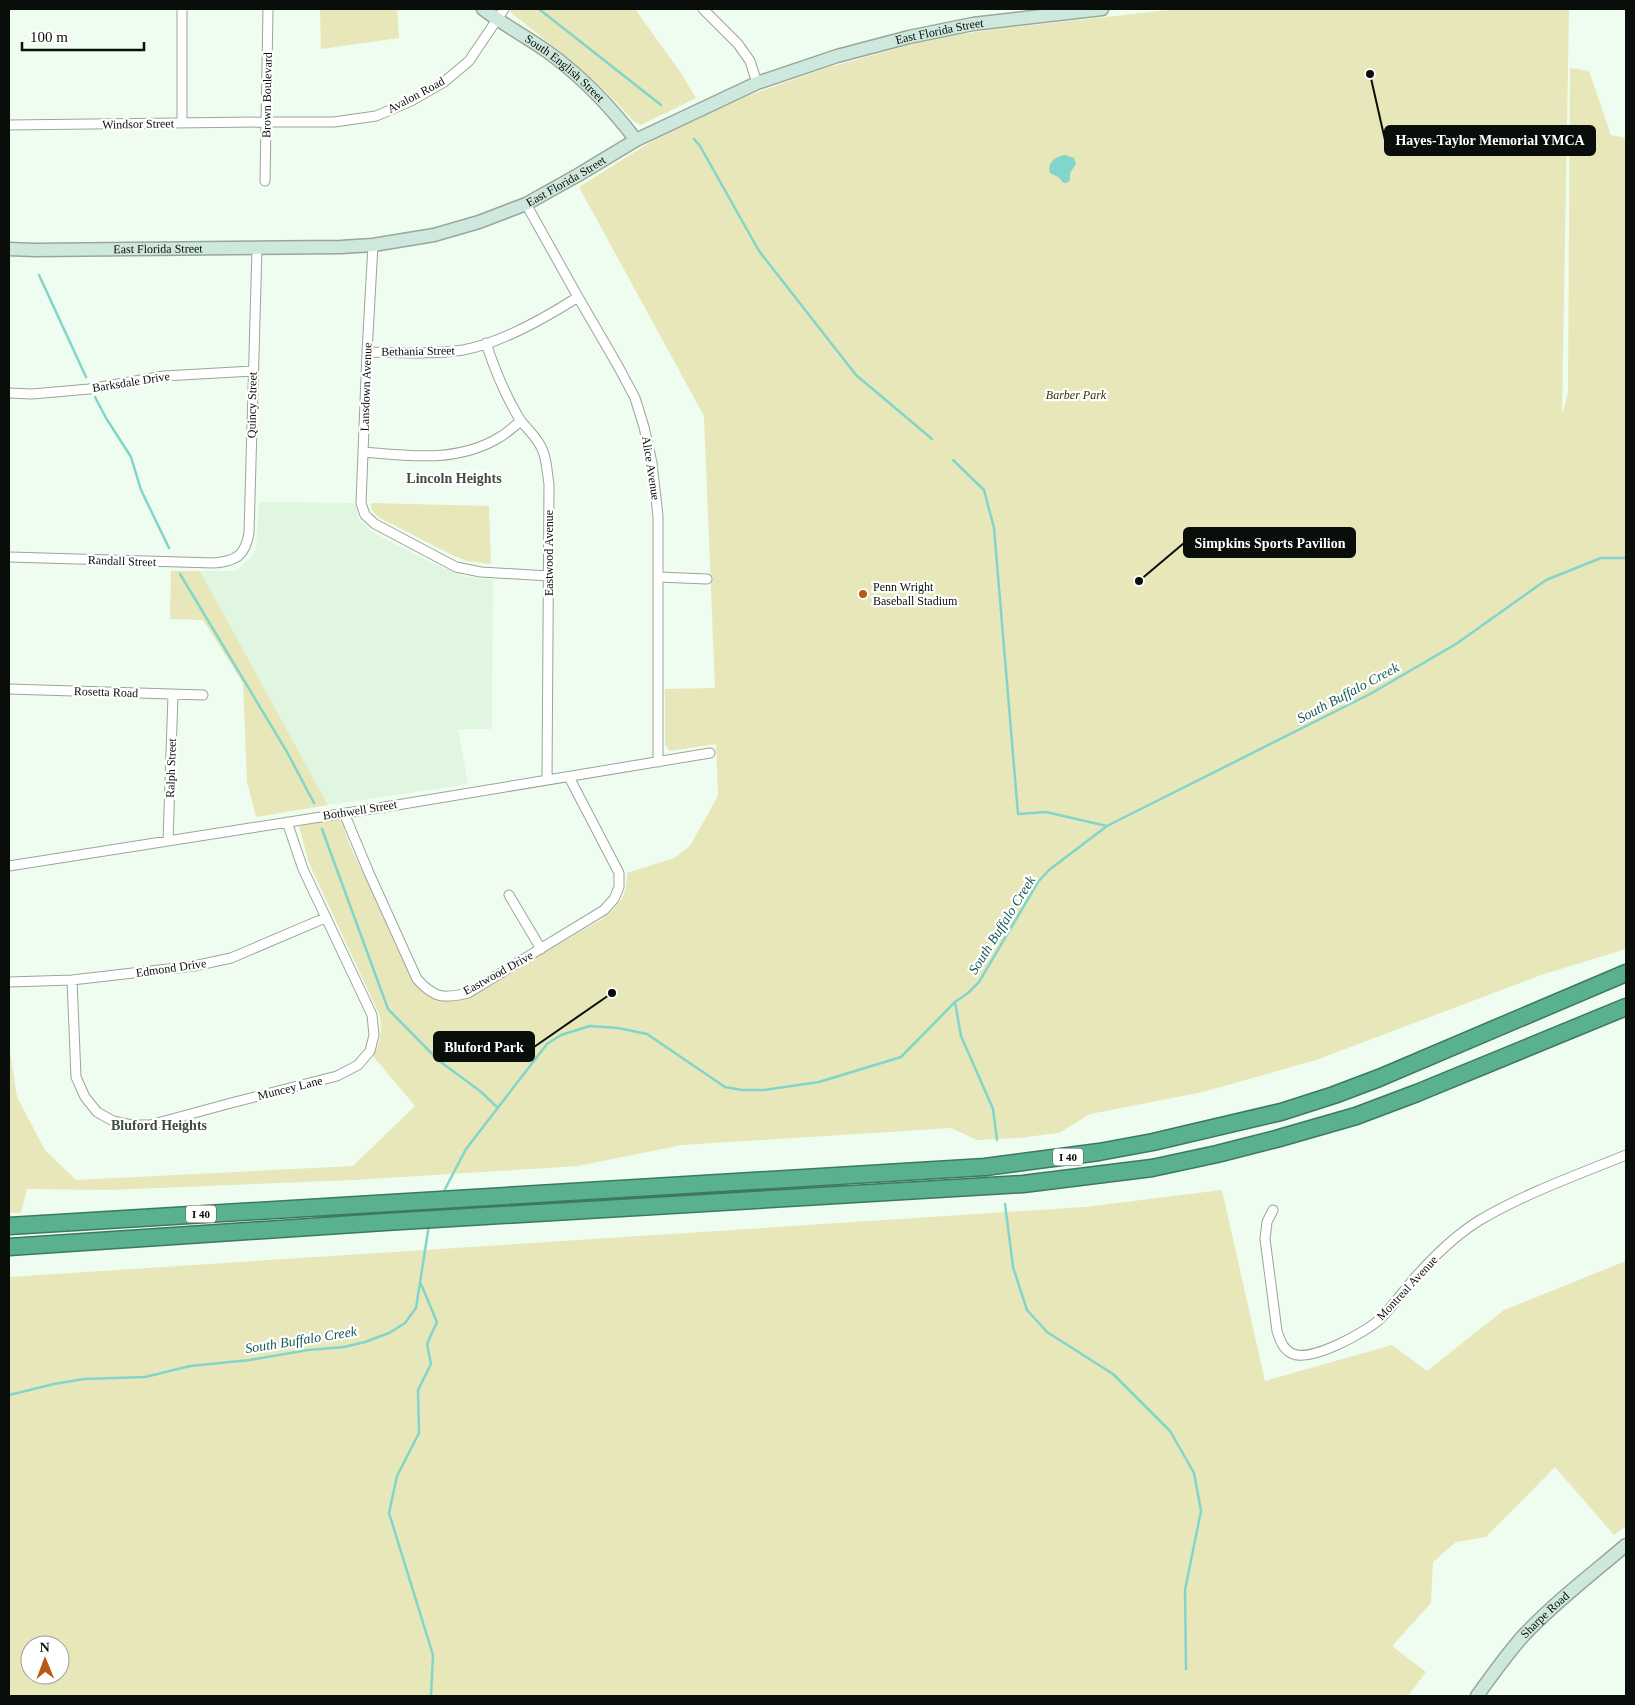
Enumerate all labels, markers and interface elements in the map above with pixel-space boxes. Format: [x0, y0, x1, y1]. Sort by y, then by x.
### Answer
street label: East Florida Street [894, 16, 985, 47]
scale bar [22, 20, 145, 52]
text: 100 m [30, 29, 68, 45]
street label: South English Street [522, 32, 608, 105]
street label: Brown Boulevard [259, 52, 275, 138]
street label: Avalon Road [385, 74, 447, 116]
street label: Windsor Street [102, 116, 175, 132]
callout: Hayes-Taylor Memorial YMCA [1385, 126, 1595, 155]
text: Hayes-Taylor Memorial YMCA [1395, 133, 1585, 148]
street label: East Florida Street [524, 153, 609, 210]
street label: East Florida Street [113, 241, 203, 256]
street label: Lansdown Avenue [357, 342, 375, 432]
street label: Bethania Street [381, 343, 456, 359]
street label: Barksdale Drive [91, 369, 171, 395]
street label: Quincy Street [244, 371, 260, 438]
park label: Barber Park [1046, 388, 1107, 402]
street label: Alice Avenue [639, 435, 663, 501]
district label: Lincoln Heights [406, 471, 502, 486]
street label: Eastwood Avenue [542, 510, 556, 596]
callout: Simpkins Sports Pavilion [1184, 528, 1355, 557]
text: Simpkins Sports Pavilion [1195, 536, 1346, 551]
street label: Randall Street [88, 553, 157, 569]
place label: Penn Wright Baseball Stadium [873, 580, 958, 608]
marker: Penn Wright Baseball Stadium [857, 588, 869, 600]
water label: South Buffalo Creek [1295, 659, 1402, 726]
street label: Rosetta Road [74, 684, 138, 700]
street label: Ralph Street [163, 737, 179, 798]
street label: Bothwell Street [322, 797, 399, 823]
water label: South Buffalo Creek [966, 872, 1039, 977]
street label: Eastwood Drive [461, 948, 535, 998]
street label: Edmond Drive [135, 956, 207, 980]
callout: Bluford Park [434, 1032, 534, 1061]
text: Bluford Park [444, 1040, 524, 1055]
street label: Muncey Lane [256, 1073, 324, 1103]
district label: Bluford Heights [111, 1118, 208, 1133]
road number: I 40 [1053, 1148, 1083, 1166]
road number: I 40 [186, 1206, 216, 1222]
street label: Montreal Avenue [1374, 1253, 1440, 1323]
water label: South Buffalo Creek [244, 1324, 359, 1356]
street label: Sharpe Road [1518, 1589, 1572, 1641]
north arrow [20, 1635, 70, 1685]
text: N [40, 1640, 50, 1655]

